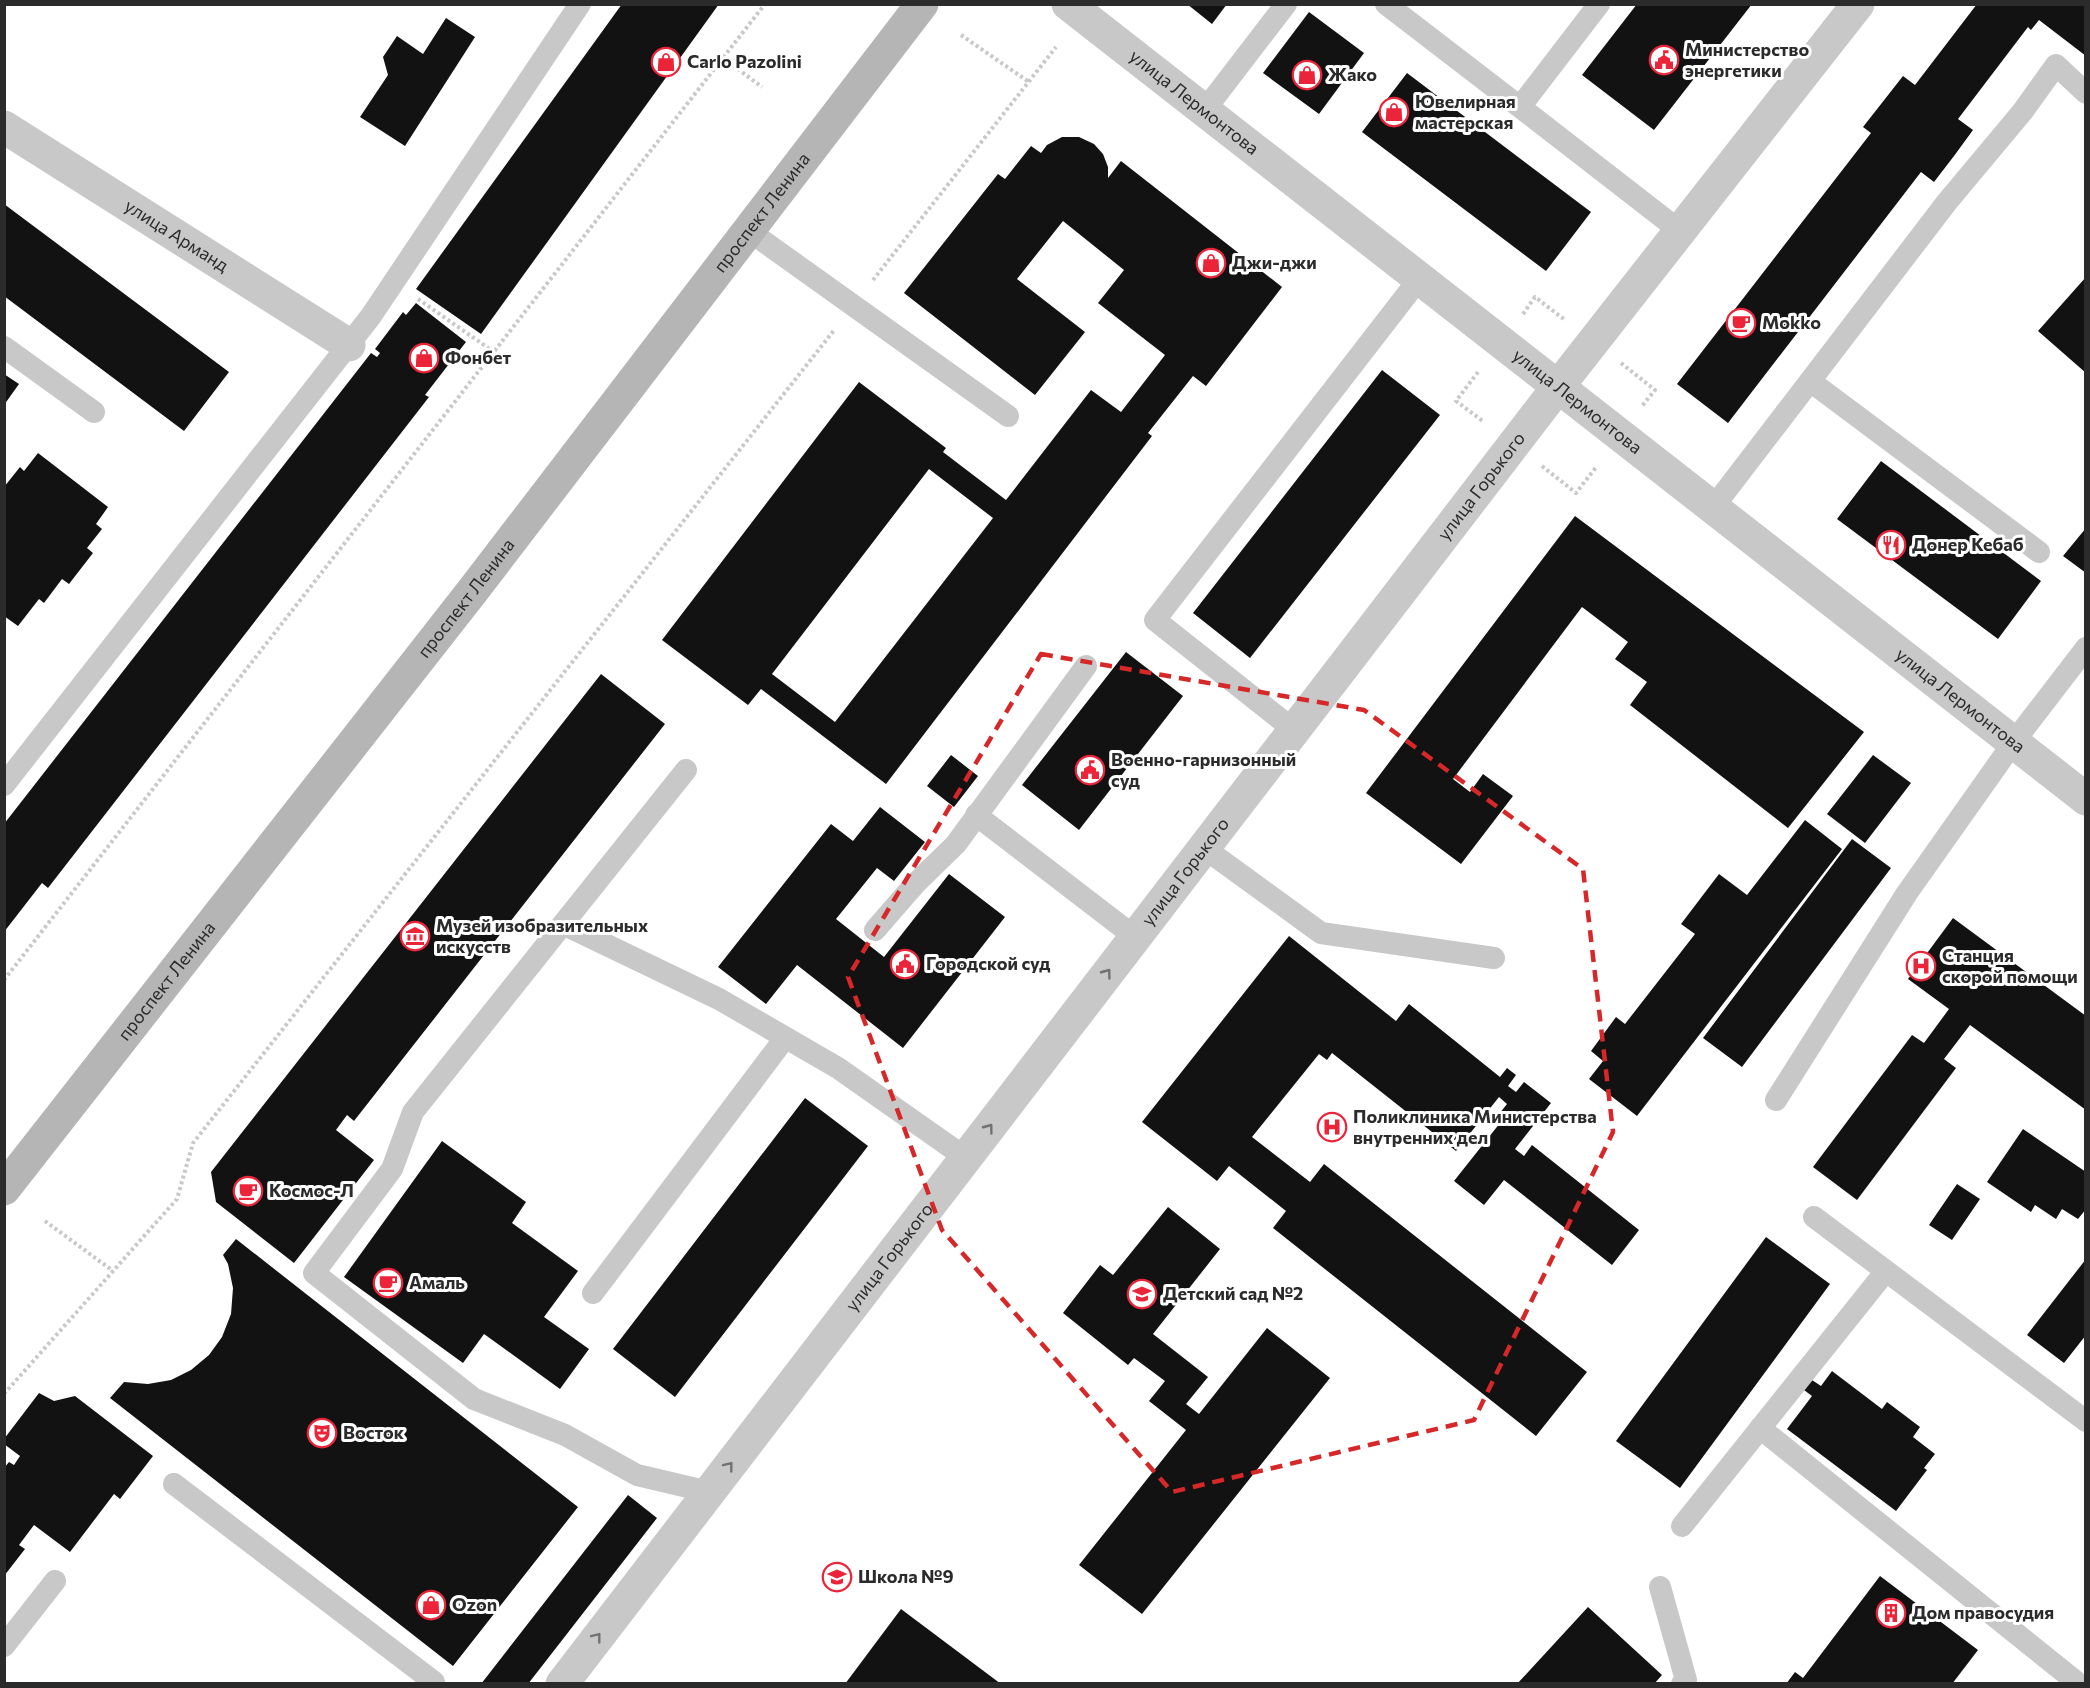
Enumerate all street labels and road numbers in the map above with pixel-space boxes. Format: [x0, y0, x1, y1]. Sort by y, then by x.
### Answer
street label: улица Лермонтова [1126, 44, 1264, 159]
street label: проспект Ленина [708, 148, 814, 276]
street label: улица Арманд [121, 194, 233, 276]
street label: улица Лермонтова [1509, 343, 1647, 458]
street label: улица Горького [1432, 427, 1529, 544]
street label: проспект Ленина [412, 534, 519, 662]
street label: улица Лермонтова [1892, 643, 2030, 757]
street label: улица Горького [1136, 813, 1233, 930]
street label: проспект Ленина [113, 917, 219, 1044]
street label: улица Горького [840, 1198, 937, 1315]

